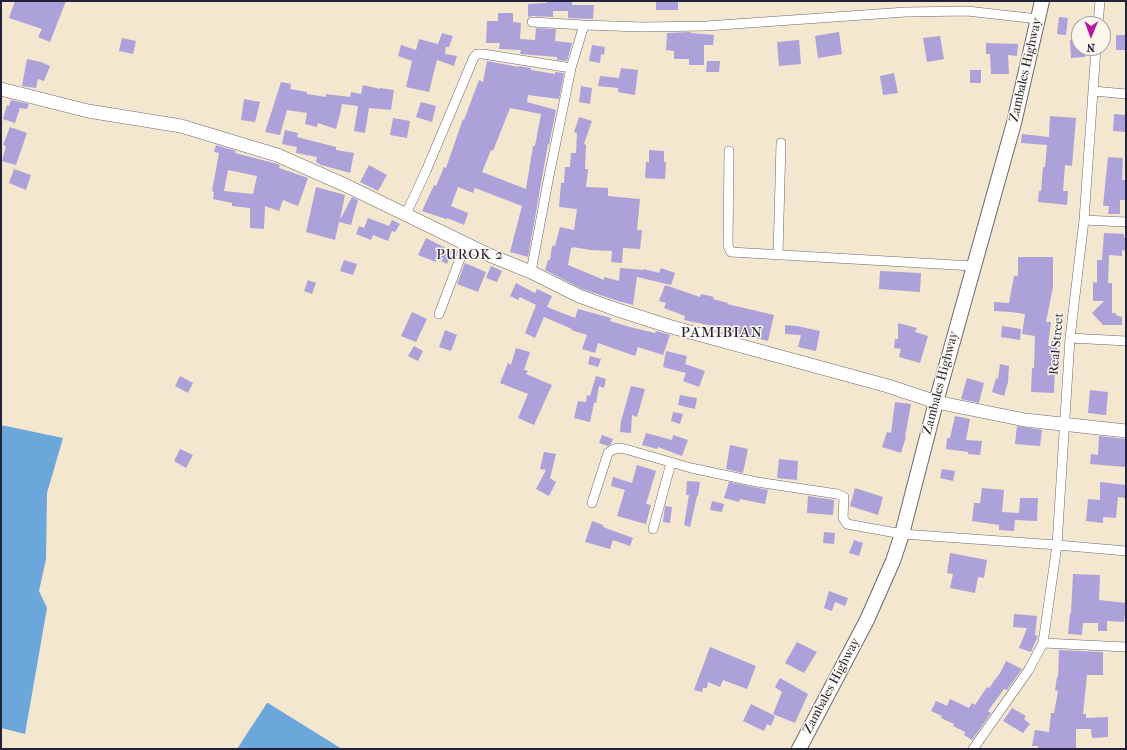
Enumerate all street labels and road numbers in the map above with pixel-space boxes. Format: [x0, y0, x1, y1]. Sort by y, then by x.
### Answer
street label: Zambales Highway [1006, 17, 1046, 123]
street label: Real Street [1047, 312, 1067, 376]
street label: Zambales Highway [920, 330, 962, 436]
street label: Zambales Highway [800, 635, 864, 737]

